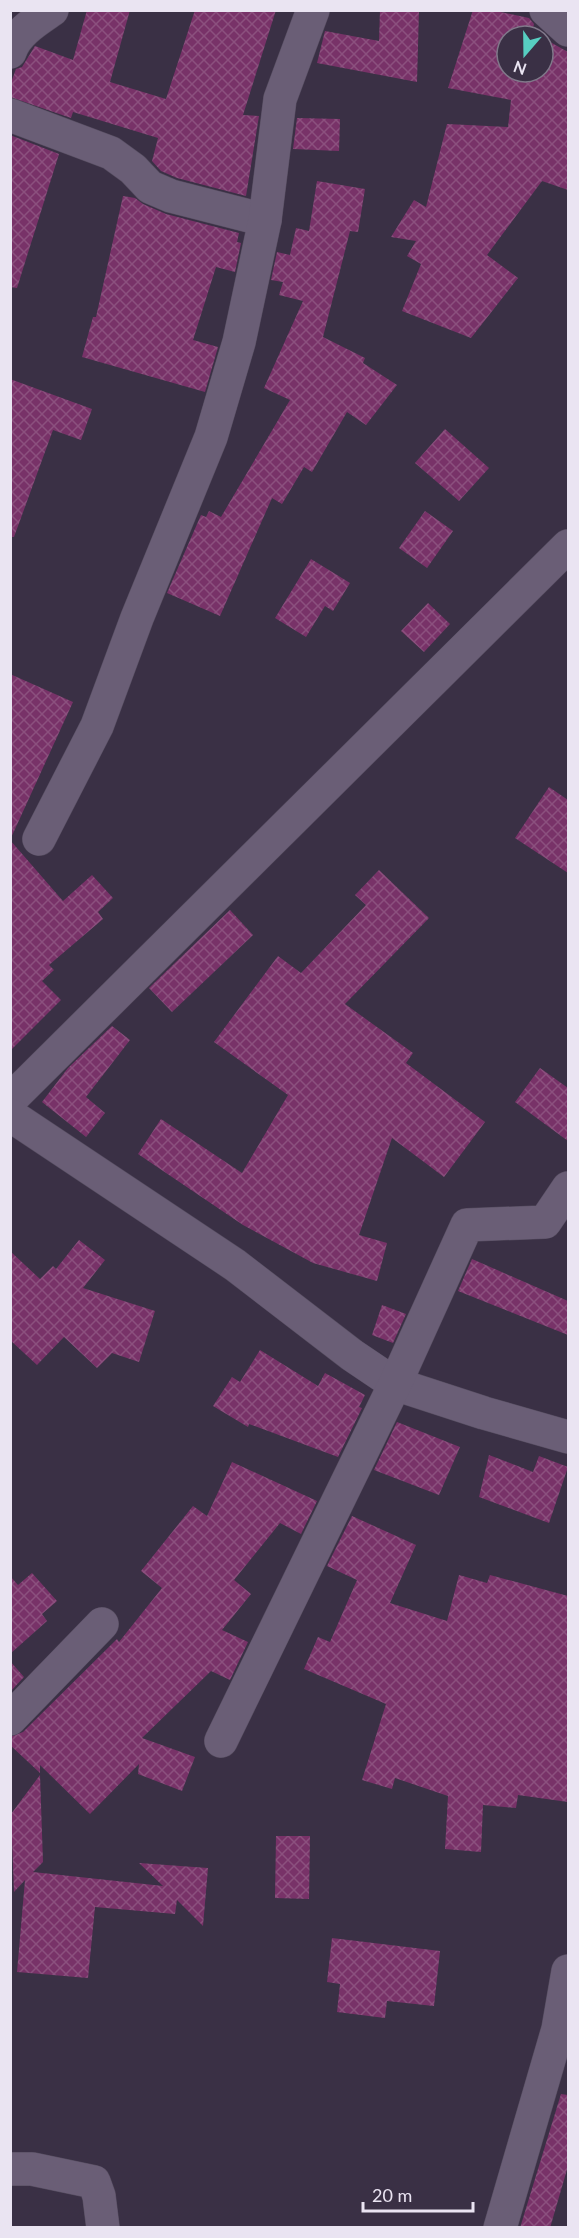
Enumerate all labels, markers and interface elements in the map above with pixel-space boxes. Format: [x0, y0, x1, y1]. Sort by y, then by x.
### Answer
north arrow [495, 24, 555, 84]
text: N [511, 58, 529, 80]
scale bar [363, 2175, 472, 2213]
text: 20 m [372, 2184, 412, 2206]

